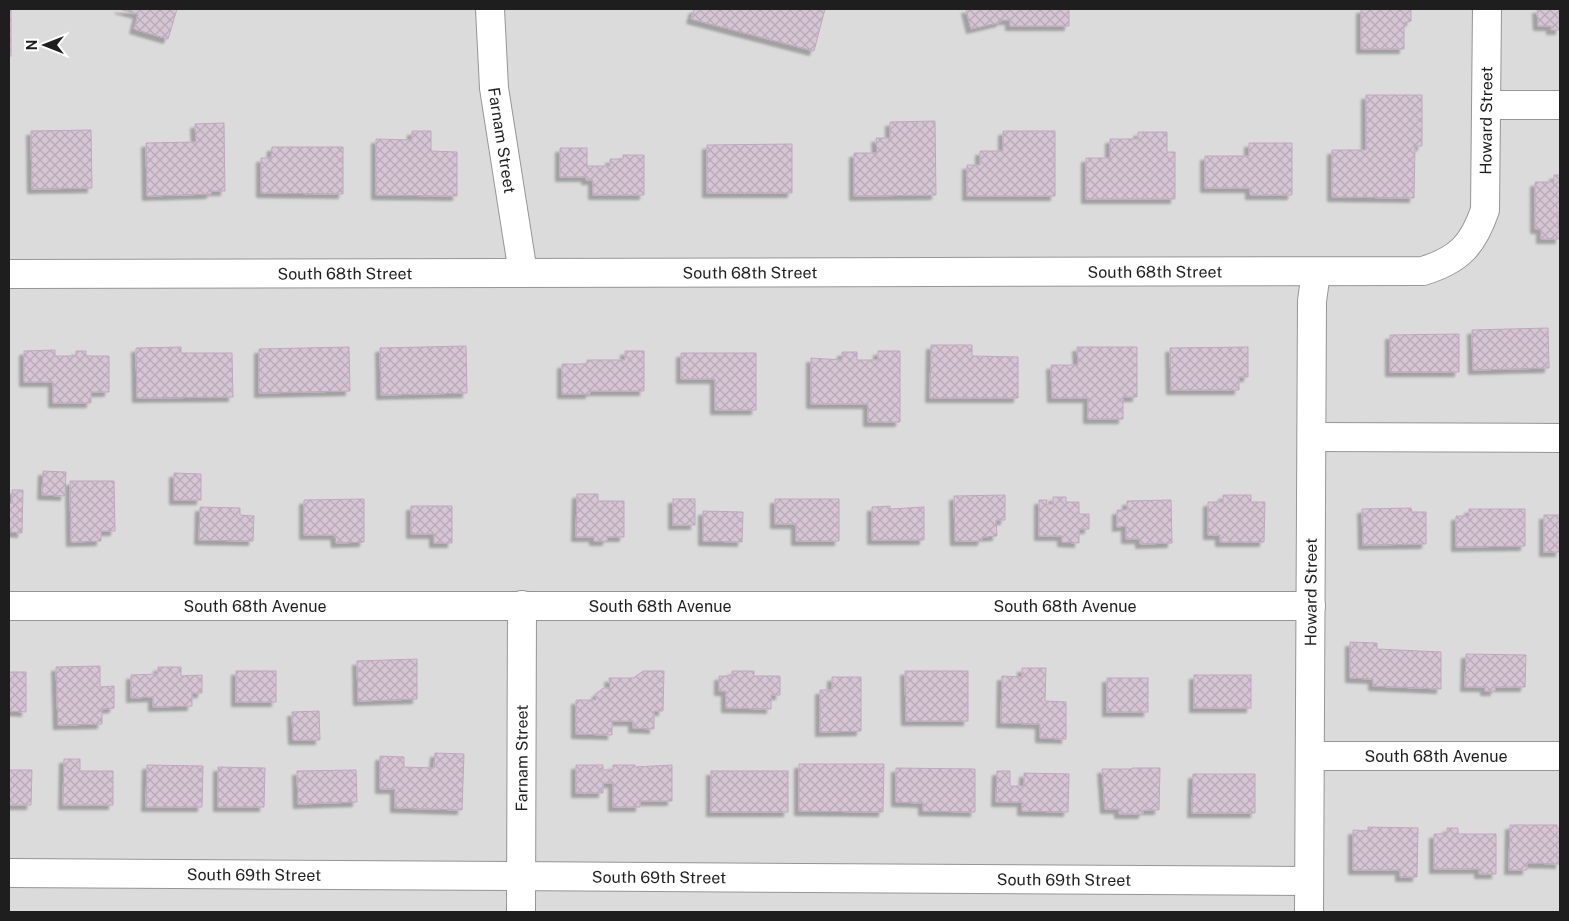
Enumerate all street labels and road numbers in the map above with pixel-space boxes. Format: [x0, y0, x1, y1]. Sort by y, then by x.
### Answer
street label: Howard Street [1476, 66, 1496, 175]
street label: Farnam Street [484, 86, 519, 195]
street label: South 68th Street [1088, 262, 1222, 282]
street label: South 68th Street [683, 263, 817, 283]
street label: South 68th Street [278, 264, 412, 283]
street label: Howard Street [1301, 538, 1321, 646]
street label: South 68th Avenue [183, 597, 327, 616]
street label: South 68th Avenue [588, 597, 732, 616]
street label: South 68th Avenue [993, 597, 1137, 616]
street label: Farnam Street [512, 704, 532, 812]
street label: South 68th Avenue [1364, 747, 1508, 766]
street label: South 69th Street [187, 865, 321, 885]
street label: South 69th Street [592, 868, 726, 887]
street label: South 69th Street [997, 870, 1131, 890]

